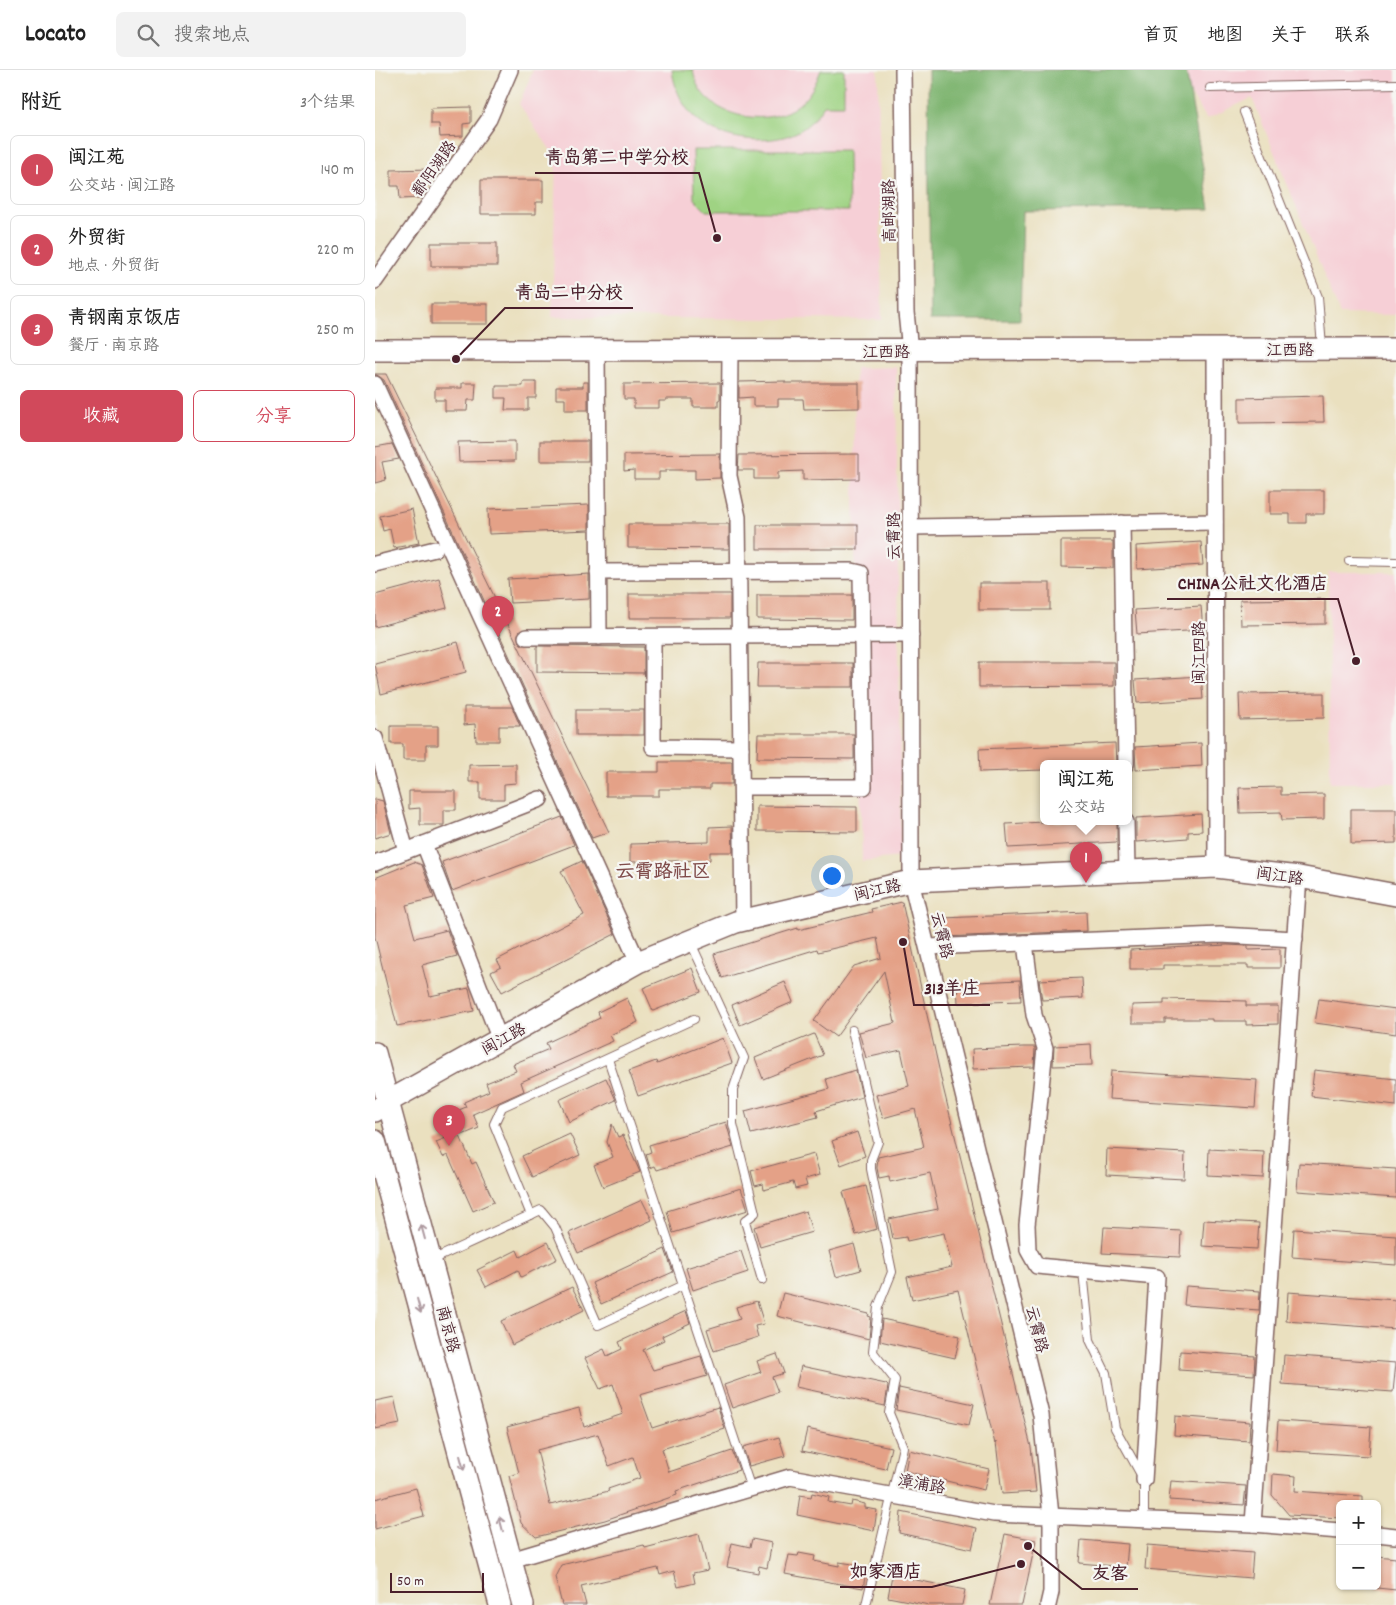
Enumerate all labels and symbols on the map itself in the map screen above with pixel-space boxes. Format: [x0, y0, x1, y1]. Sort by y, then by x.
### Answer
street label: 鄱阳湖路 [407, 137, 463, 202]
callout: 青岛第二中学分校 [535, 140, 699, 173]
text: 青岛第二中学分校 [545, 147, 689, 172]
street label: 高邮湖路 [878, 179, 903, 243]
callout: 青岛二中分校 [505, 275, 633, 308]
text: 青岛二中分校 [515, 282, 623, 307]
street label: 江西路 [1266, 340, 1314, 363]
street label: 江西路 [862, 342, 910, 365]
street label: 云霄路 [884, 512, 907, 560]
callout: CHINA公社文化酒店 [1167, 566, 1338, 599]
text: CHINA公社文化酒店 [1178, 573, 1328, 598]
pin: 2 [482, 596, 514, 637]
street label: 闽江四路 [1189, 621, 1212, 685]
pin: 1 [1070, 842, 1102, 883]
district label: 云霄路社区 [615, 860, 711, 887]
your location [819, 863, 845, 889]
street label: 闽江路 [1254, 863, 1305, 892]
street label: 闽江路 [852, 875, 904, 908]
street label: 云霄路 [924, 910, 958, 962]
callout: 313羊庄 [914, 972, 990, 1005]
text: 313羊庄 [924, 978, 980, 1003]
street label: 闽江路 [478, 1018, 531, 1062]
pin: 3 [433, 1105, 465, 1146]
one-way arrow [418, 1224, 428, 1240]
one-way arrow [415, 1298, 425, 1314]
street label: 南京路 [429, 1303, 464, 1356]
street label: 云霄路 [1019, 1304, 1053, 1356]
one-way arrow [458, 1455, 467, 1471]
street label: 漳浦路 [896, 1470, 947, 1501]
one-way arrow [496, 1517, 505, 1533]
callout: 如家酒店 [840, 1554, 932, 1587]
callout: 友客 [1082, 1556, 1138, 1589]
text: 如家酒店 [850, 1561, 922, 1586]
text: 友客 [1092, 1563, 1128, 1588]
scale bar [390, 1570, 484, 1593]

